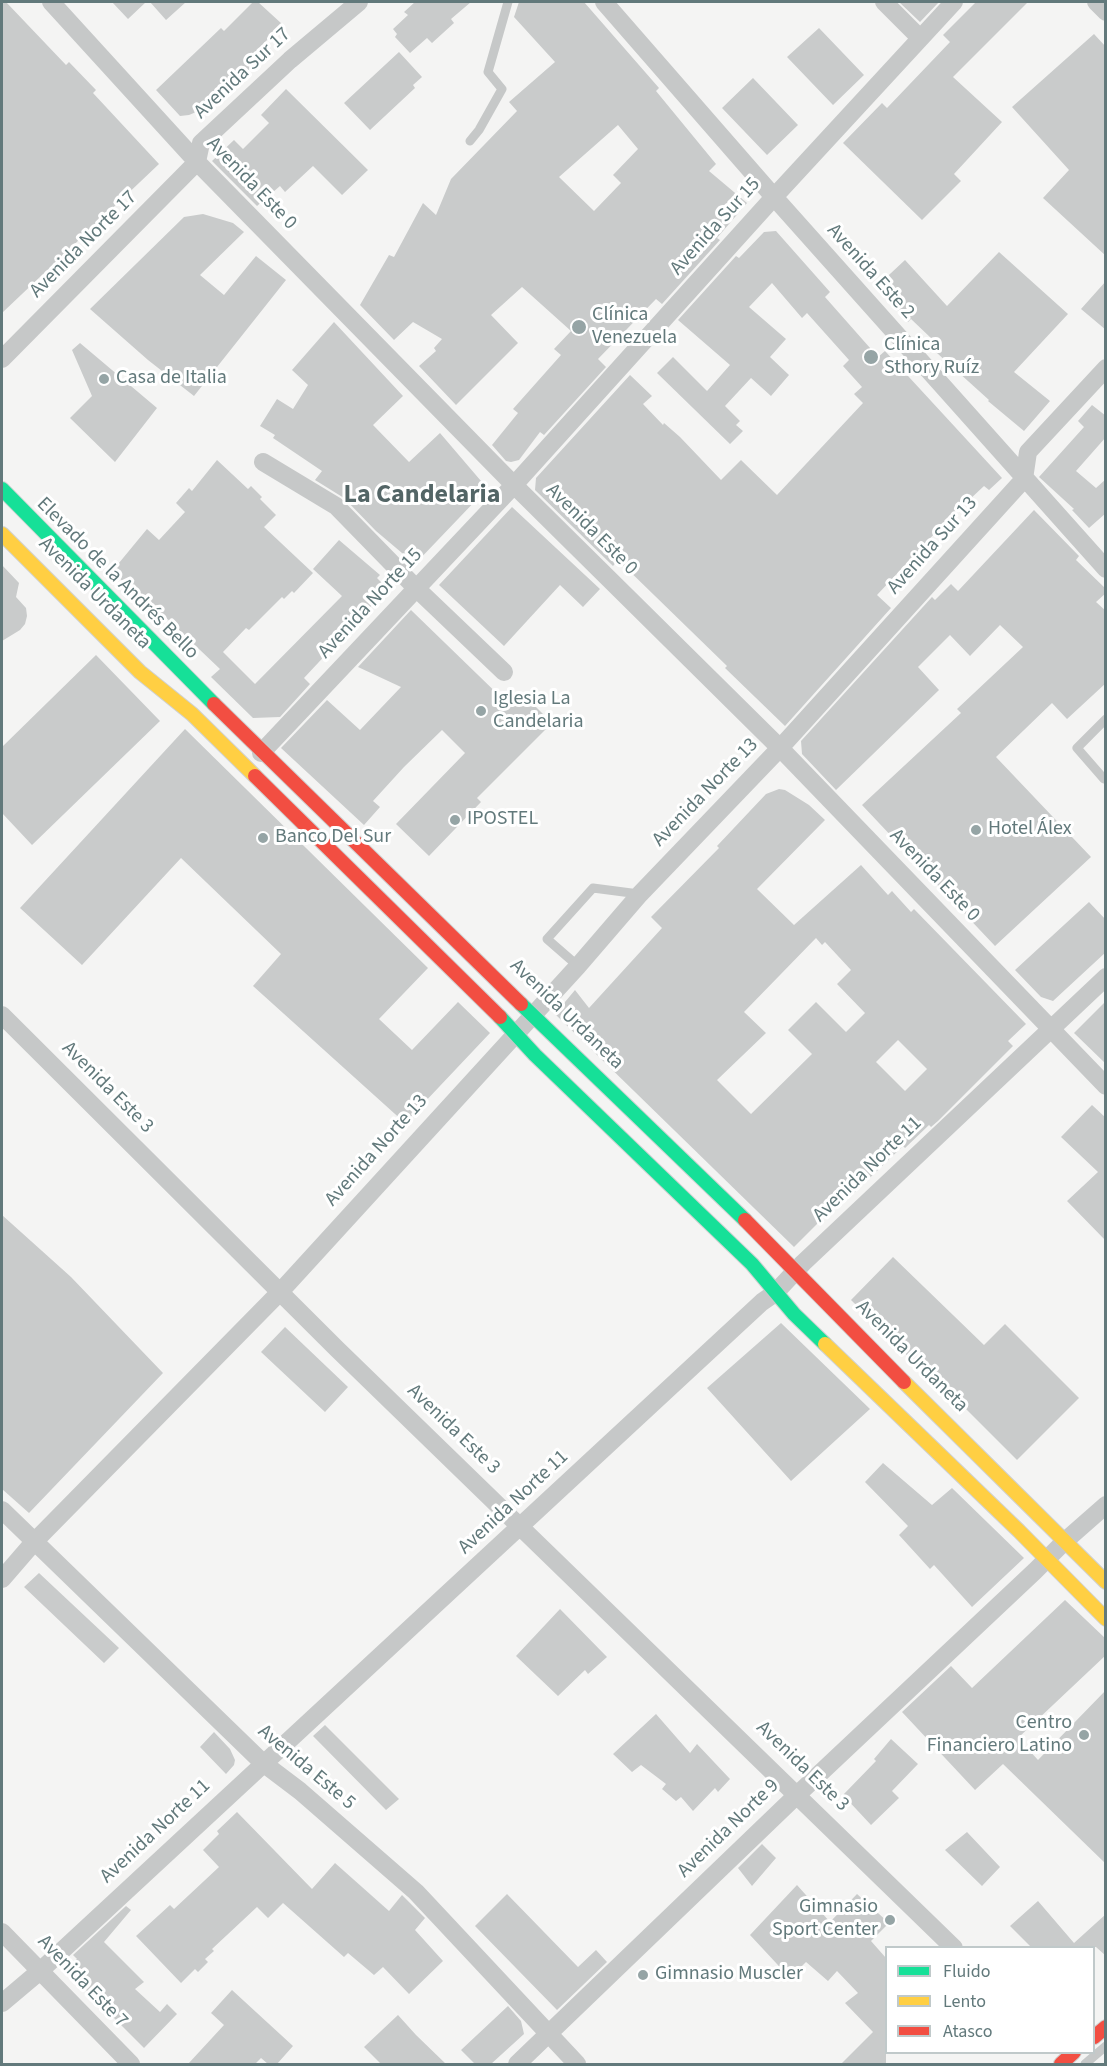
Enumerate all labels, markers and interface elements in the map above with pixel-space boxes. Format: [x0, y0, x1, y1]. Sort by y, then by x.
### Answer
street label: Avenida Sur 17 [190, 23, 296, 125]
street label: Avenida Este 0 [201, 133, 301, 235]
street label: Avenida Sur 15 [666, 173, 766, 281]
street label: Avenida Norte 17 [25, 186, 143, 304]
street label: Avenida Este 2 [821, 219, 919, 325]
place label: Clínica Venezuela [592, 304, 677, 351]
marker: Clínica Venezuela [570, 318, 588, 336]
place label: Clínica Sthory Ruíz [884, 334, 979, 381]
marker: Clínica Sthory Ruíz [862, 348, 880, 366]
place label: Casa de Italia [116, 367, 227, 391]
marker: Casa de Italia [97, 372, 111, 386]
street label: Avenida Este 0 [540, 479, 642, 581]
district label: La Candelaria [344, 480, 500, 512]
street label: Avenida Sur 13 [883, 492, 983, 600]
street label: Elevado de la Andrés Bello [31, 493, 203, 665]
street label: Avenida Urdaneta [33, 533, 155, 655]
street label: Avenida Norte 15 [314, 544, 428, 664]
place label: Iglesia La Candelaria [493, 688, 584, 735]
marker: Iglesia La Candelaria [474, 704, 488, 718]
street label: Avenida Norte 13 [648, 734, 764, 852]
place label: IPOSTEL [467, 808, 538, 832]
marker: IPOSTEL [448, 813, 462, 827]
place label: Hotel Álex [988, 818, 1072, 842]
marker: Hotel Álex [969, 823, 983, 837]
street label: Avenida Este 0 [884, 825, 984, 927]
place label: Banco Del Sur [275, 826, 391, 850]
marker: Banco Del Sur [256, 831, 270, 845]
street label: Avenida Urdaneta [504, 955, 628, 1075]
street label: Avenida Este 3 [56, 1037, 158, 1139]
street label: Avenida Norte 13 [321, 1090, 433, 1212]
street label: Avenida Norte 11 [809, 1112, 927, 1228]
street label: Avenida Urdaneta [850, 1296, 972, 1418]
street label: Avenida Este 3 [402, 1380, 504, 1480]
street label: Avenida Norte 11 [454, 1446, 574, 1560]
place label: Centro Financiero Latino [927, 1712, 1072, 1759]
street label: Avenida Este 3 [751, 1717, 853, 1817]
street label: Avenida Este 5 [252, 1720, 360, 1816]
marker: Centro Financiero Latino [1077, 1728, 1091, 1742]
street label: Avenida Norte 11 [96, 1775, 216, 1889]
street label: Avenida Norte 9 [673, 1775, 785, 1883]
place label: Gimnasio Sport Center [772, 1896, 878, 1943]
marker: Gimnasio Sport Center [883, 1913, 897, 1927]
street label: Avenida Este 7 [32, 1931, 132, 2033]
legend [885, 1946, 1095, 2054]
text: Fluido [943, 1959, 990, 1984]
place label: Gimnasio Muscler [655, 1963, 803, 1987]
marker: Gimnasio Muscler [636, 1968, 650, 1982]
text: Lento [943, 1989, 986, 2014]
text: Atasco [943, 2019, 992, 2044]

